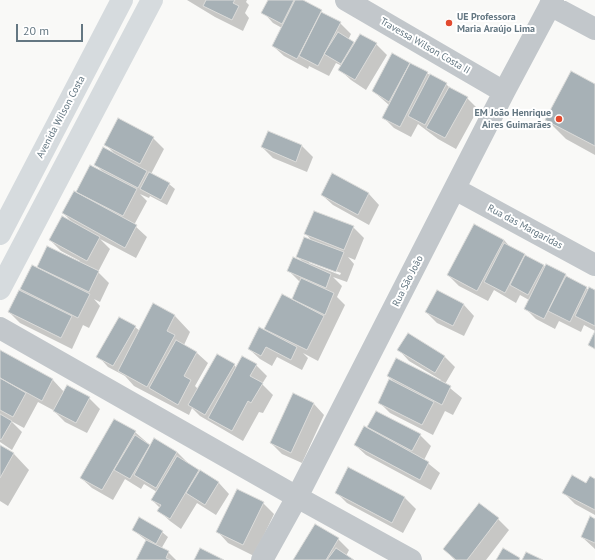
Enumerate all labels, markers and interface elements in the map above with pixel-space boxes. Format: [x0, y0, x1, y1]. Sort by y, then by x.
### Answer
place label: UE Professora Maria Araújo Lima [457, 11, 535, 34]
street label: Travessa Wilson Costa II [378, 15, 472, 77]
scale bar [18, 16, 85, 42]
marker: UE Professora Maria Araújo Lima [444, 18, 454, 28]
text: 20 m [23, 23, 49, 38]
street label: Avenida Wilson Costa [34, 74, 88, 160]
place label: EM João Henrique Aires Guimarães [475, 107, 551, 130]
marker: EM João Henrique Aires Guimarães [554, 114, 564, 124]
street label: Rua das Margaridas [485, 202, 565, 252]
street label: Rua São João [390, 253, 426, 309]

